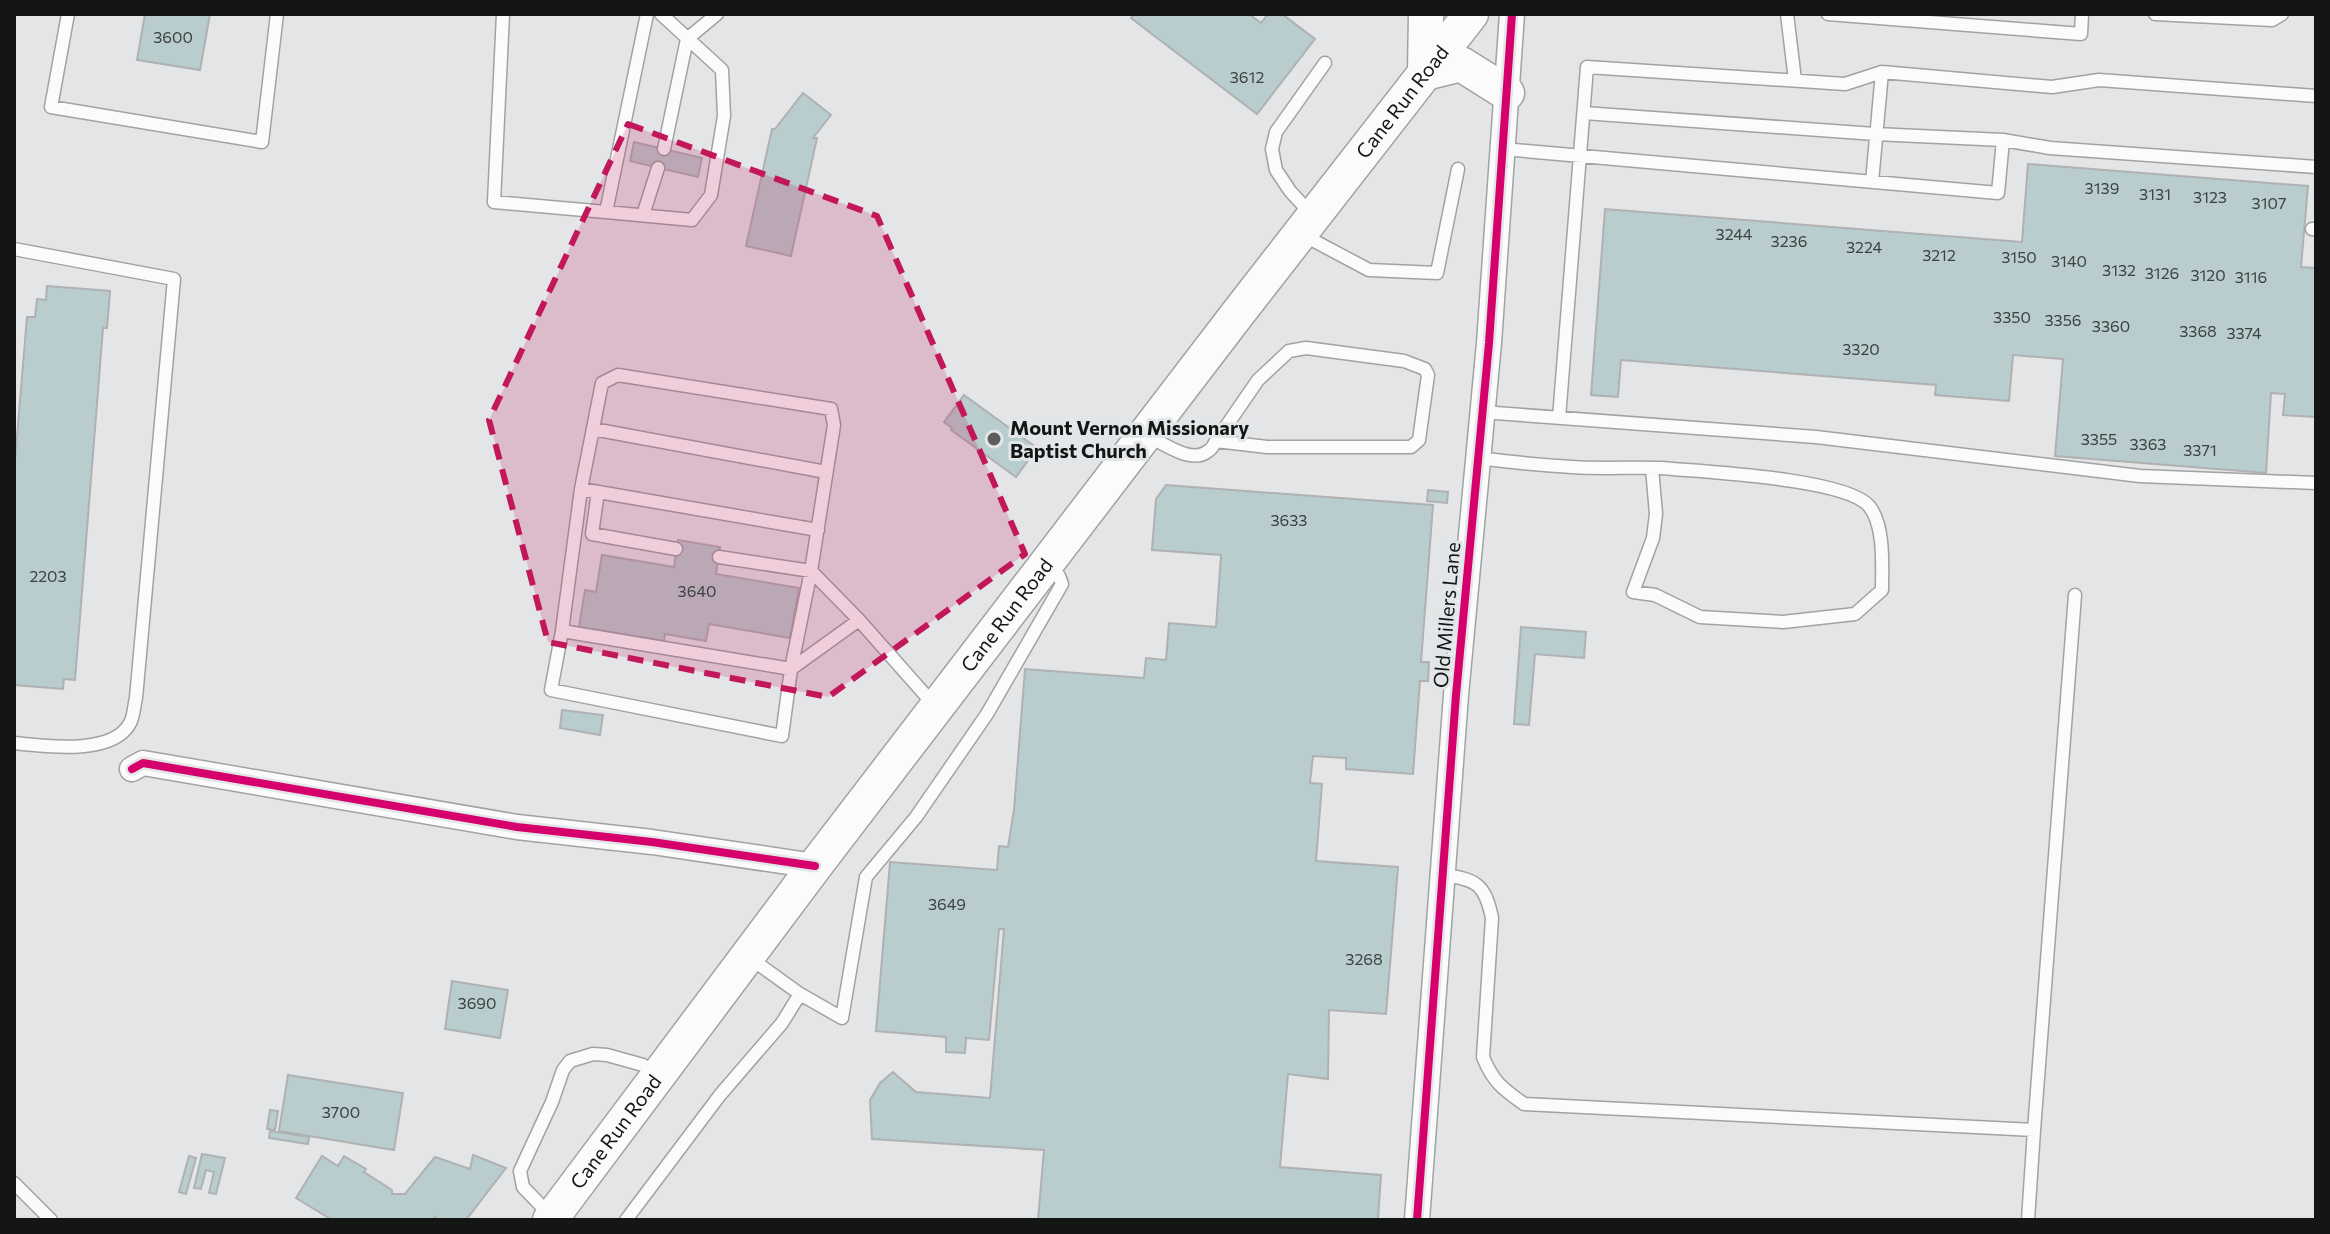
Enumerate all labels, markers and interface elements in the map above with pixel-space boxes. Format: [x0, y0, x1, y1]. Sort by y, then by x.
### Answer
house number: 3600 [153, 27, 193, 46]
street label: Cane Run Road [1350, 40, 1453, 163]
house number: 3612 [1230, 67, 1264, 86]
house number: 3139 [2085, 178, 2119, 197]
house number: 3131 [2139, 184, 2171, 203]
house number: 3123 [2193, 187, 2227, 206]
house number: 3107 [2252, 193, 2286, 212]
house number: 3244 [1716, 224, 1753, 243]
house number: 3236 [1771, 231, 1807, 250]
house number: 3224 [1846, 237, 1882, 256]
house number: 3212 [1922, 245, 1956, 264]
house number: 3150 [2001, 247, 2037, 266]
house number: 3140 [2051, 251, 2087, 270]
house number: 3132 [2102, 260, 2136, 279]
house number: 3126 [2145, 263, 2179, 282]
house number: 3120 [2190, 265, 2226, 284]
house number: 3116 [2235, 267, 2267, 286]
house number: 3350 [1993, 307, 2031, 326]
house number: 3356 [2044, 310, 2082, 329]
house number: 3360 [2092, 316, 2130, 335]
house number: 3368 [2179, 321, 2217, 340]
house number: 3374 [2226, 323, 2262, 342]
house number: 3320 [1842, 339, 1880, 358]
place label: Mount Vernon Missionary Baptist Church [1010, 415, 1249, 462]
house number: 3355 [2081, 429, 2117, 448]
marker: Mount Vernon Missionary Baptist Church [985, 430, 1003, 448]
house number: 3363 [2129, 434, 2167, 453]
house number: 3371 [2183, 440, 2217, 459]
house number: 3633 [1270, 510, 1308, 529]
street label: Old Millers Lane [1428, 541, 1464, 689]
street label: Cane Run Road [955, 553, 1057, 676]
house number: 2203 [29, 566, 67, 585]
house number: 3640 [678, 581, 716, 600]
house number: 3649 [928, 894, 966, 913]
house number: 3268 [1345, 949, 1383, 968]
house number: 3690 [458, 993, 496, 1012]
street label: Cane Run Road [565, 1069, 666, 1193]
house number: 3700 [322, 1102, 360, 1121]

